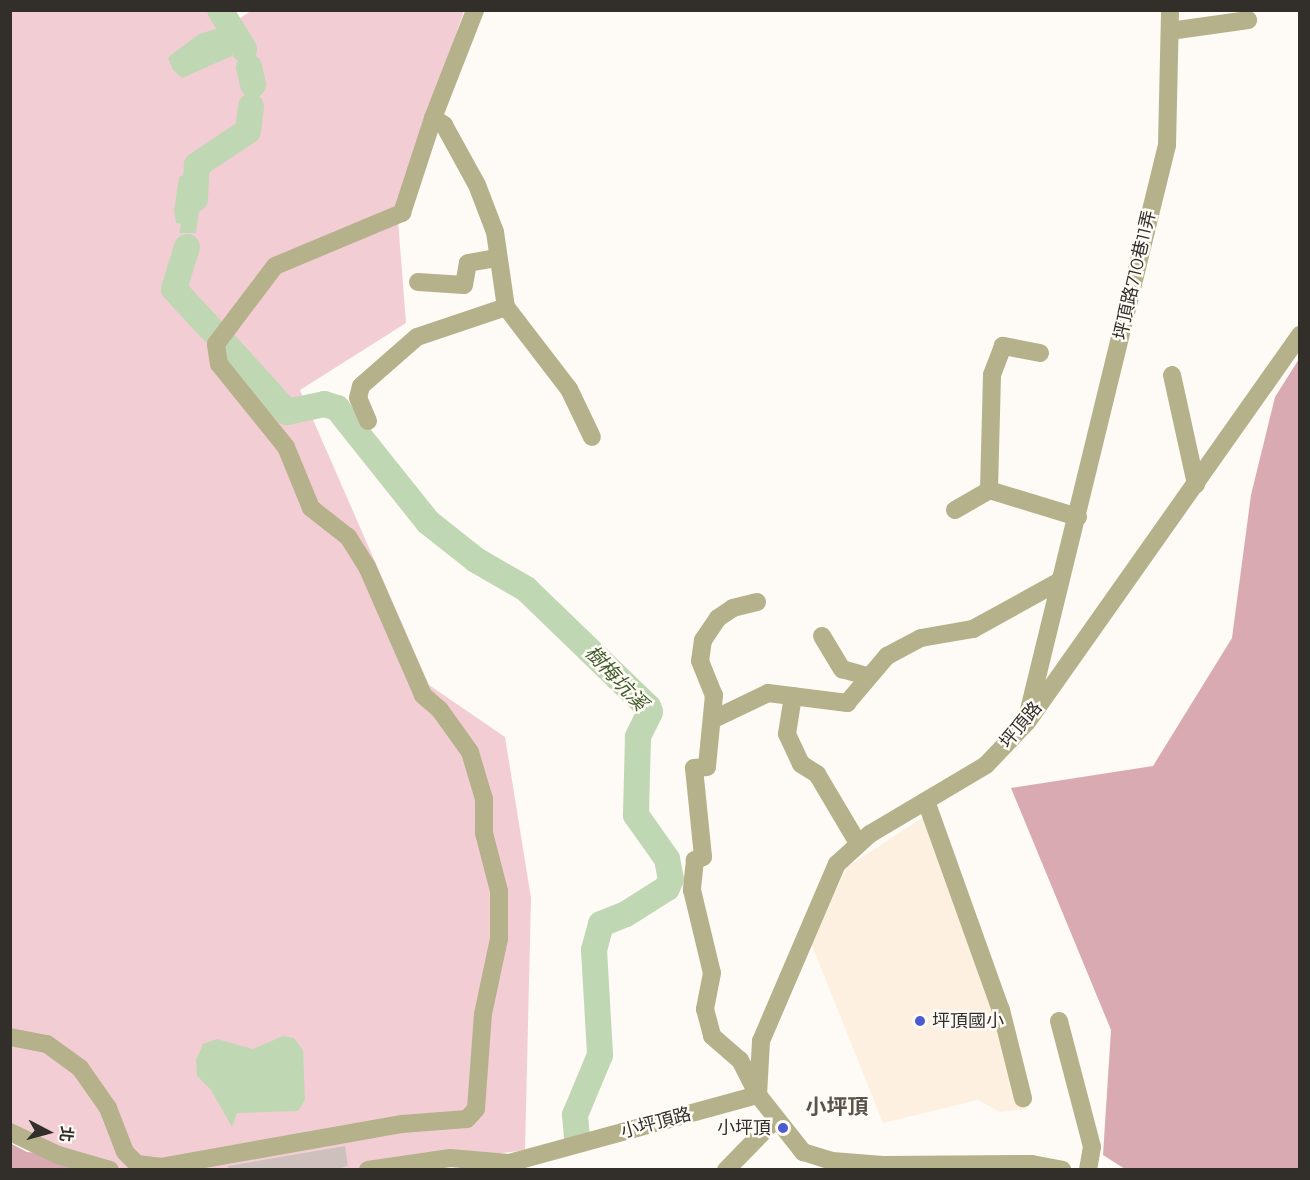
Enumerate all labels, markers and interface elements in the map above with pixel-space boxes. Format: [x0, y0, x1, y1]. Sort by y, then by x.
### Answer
street label: 坪頂路710巷11弄 [1110, 208, 1160, 342]
water label: 樹梅坑溪 [580, 641, 652, 715]
street label: 坪頂路 [995, 697, 1047, 753]
place label: 坪頂國小 [932, 1010, 1004, 1032]
marker: 坪頂國小 [913, 1014, 927, 1028]
district label: 小坪頂 [806, 1094, 868, 1120]
north arrow [18, 1102, 78, 1162]
street label: 小坪頂路 [618, 1103, 694, 1143]
place label: 小坪頂 [717, 1117, 771, 1139]
marker: 小坪頂 [776, 1121, 790, 1135]
text: 北 [56, 1125, 77, 1143]

